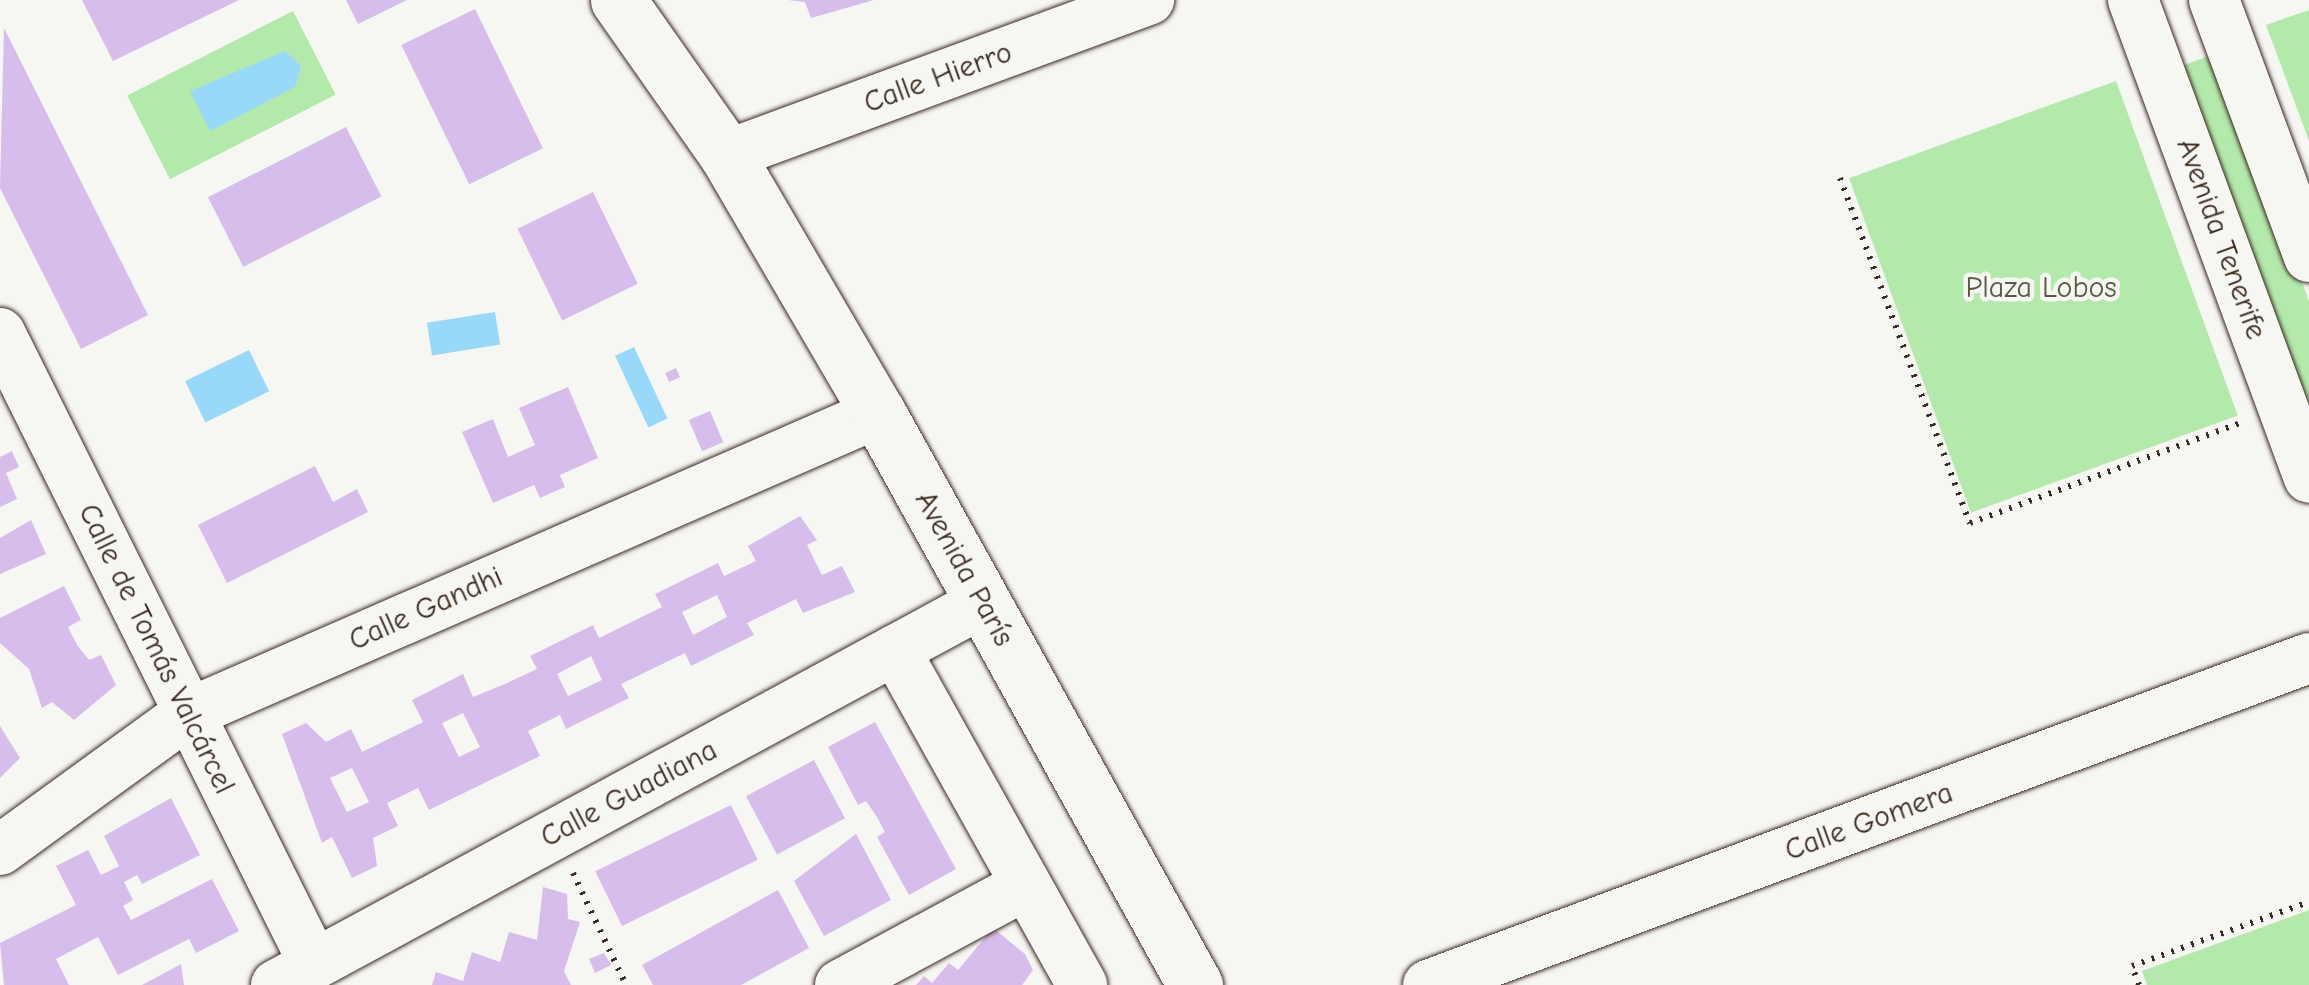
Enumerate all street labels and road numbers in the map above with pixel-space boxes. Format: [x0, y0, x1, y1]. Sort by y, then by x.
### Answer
street label: Calle Hierro [859, 35, 1017, 121]
street label: Avenida Tenerife [2168, 134, 2274, 344]
street label: Avenida París [907, 485, 1021, 653]
street label: Calle de Tomás Valcárcel [70, 498, 242, 800]
street label: Calle Gandhi [344, 559, 508, 659]
street label: Calle Guadiana [535, 732, 723, 856]
street label: Calle Gomera [1780, 775, 1958, 869]

